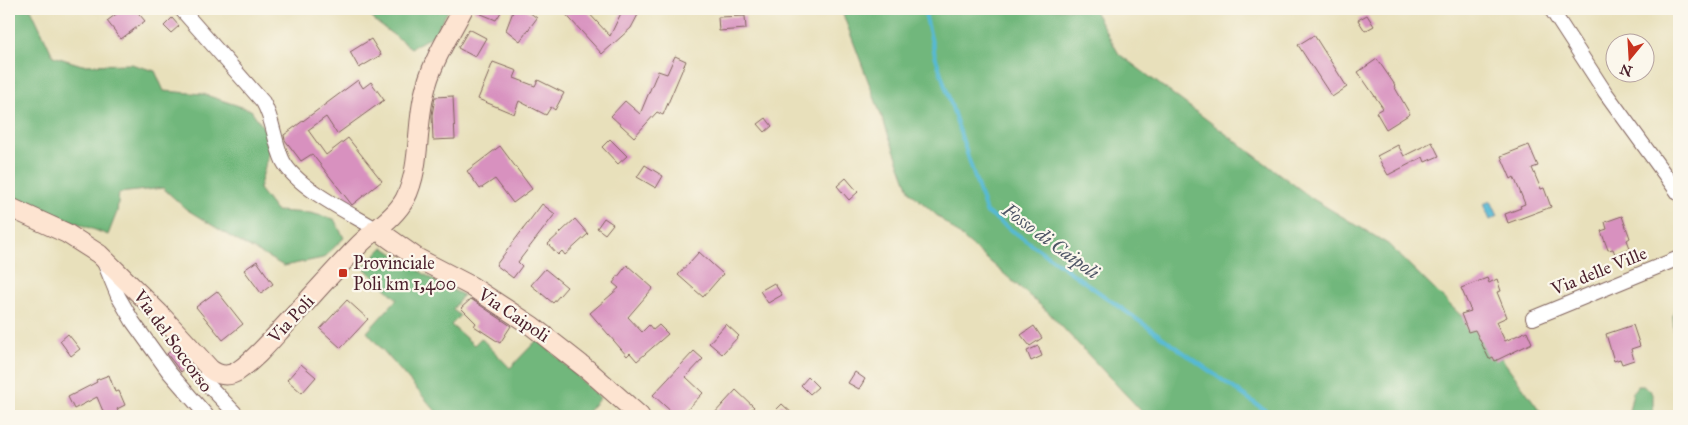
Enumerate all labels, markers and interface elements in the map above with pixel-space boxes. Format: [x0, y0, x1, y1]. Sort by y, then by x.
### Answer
north arrow [1606, 32, 1656, 82]
text: N [1618, 60, 1634, 80]
water label: Fosso di Caipoli [997, 197, 1104, 285]
street label: Via delle Ville [1547, 242, 1650, 301]
place label: Provinciale Poli km 1,400 [353, 252, 456, 295]
marker: Provinciale Poli km 1,400 [337, 267, 349, 279]
street label: Via Caipoli [473, 282, 554, 347]
street label: Via del Soccorso [128, 285, 217, 396]
street label: Via Poli [263, 290, 319, 348]

